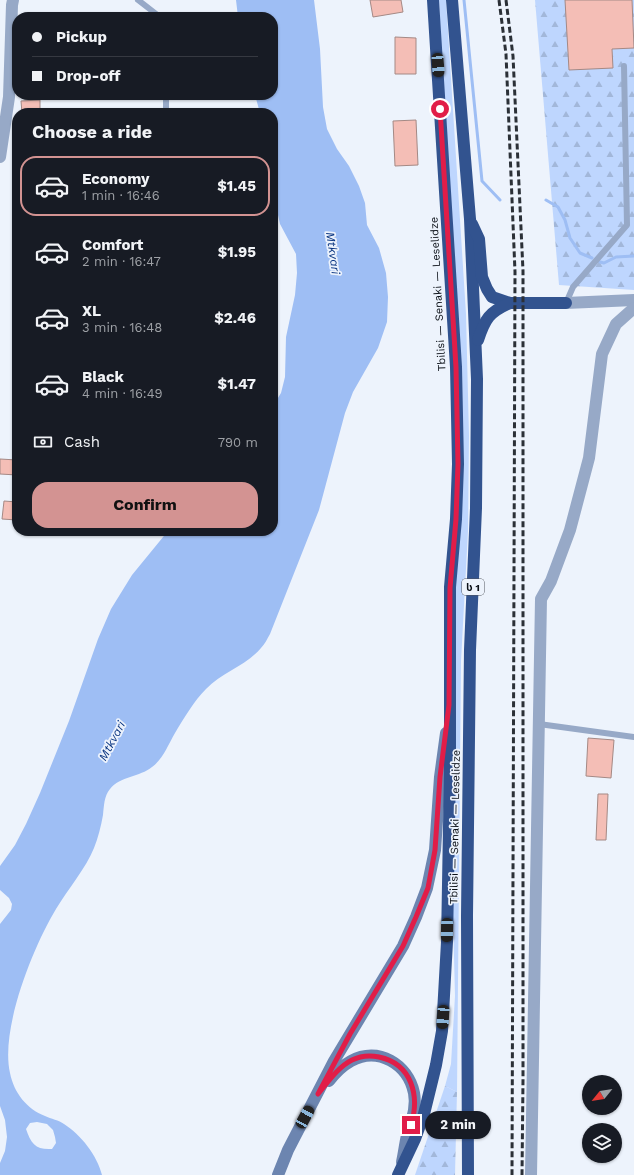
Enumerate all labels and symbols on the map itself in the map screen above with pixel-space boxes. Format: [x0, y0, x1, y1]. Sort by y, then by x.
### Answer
car [431, 53, 445, 77]
route start [431, 100, 449, 118]
street label: Tbilisi — Senaki — Leselidze [427, 217, 449, 371]
water label: Mtkvari [323, 231, 343, 276]
road number: ს 1 [462, 579, 484, 595]
water label: Mtkvari [96, 718, 129, 763]
street label: Tbilisi — Senaki — Leselidze [447, 750, 463, 904]
car [441, 918, 453, 942]
car [436, 1005, 450, 1029]
north arrow [582, 1075, 622, 1115]
car [294, 1104, 316, 1130]
callout: 2 min [425, 1111, 491, 1139]
route end [402, 1116, 420, 1134]

